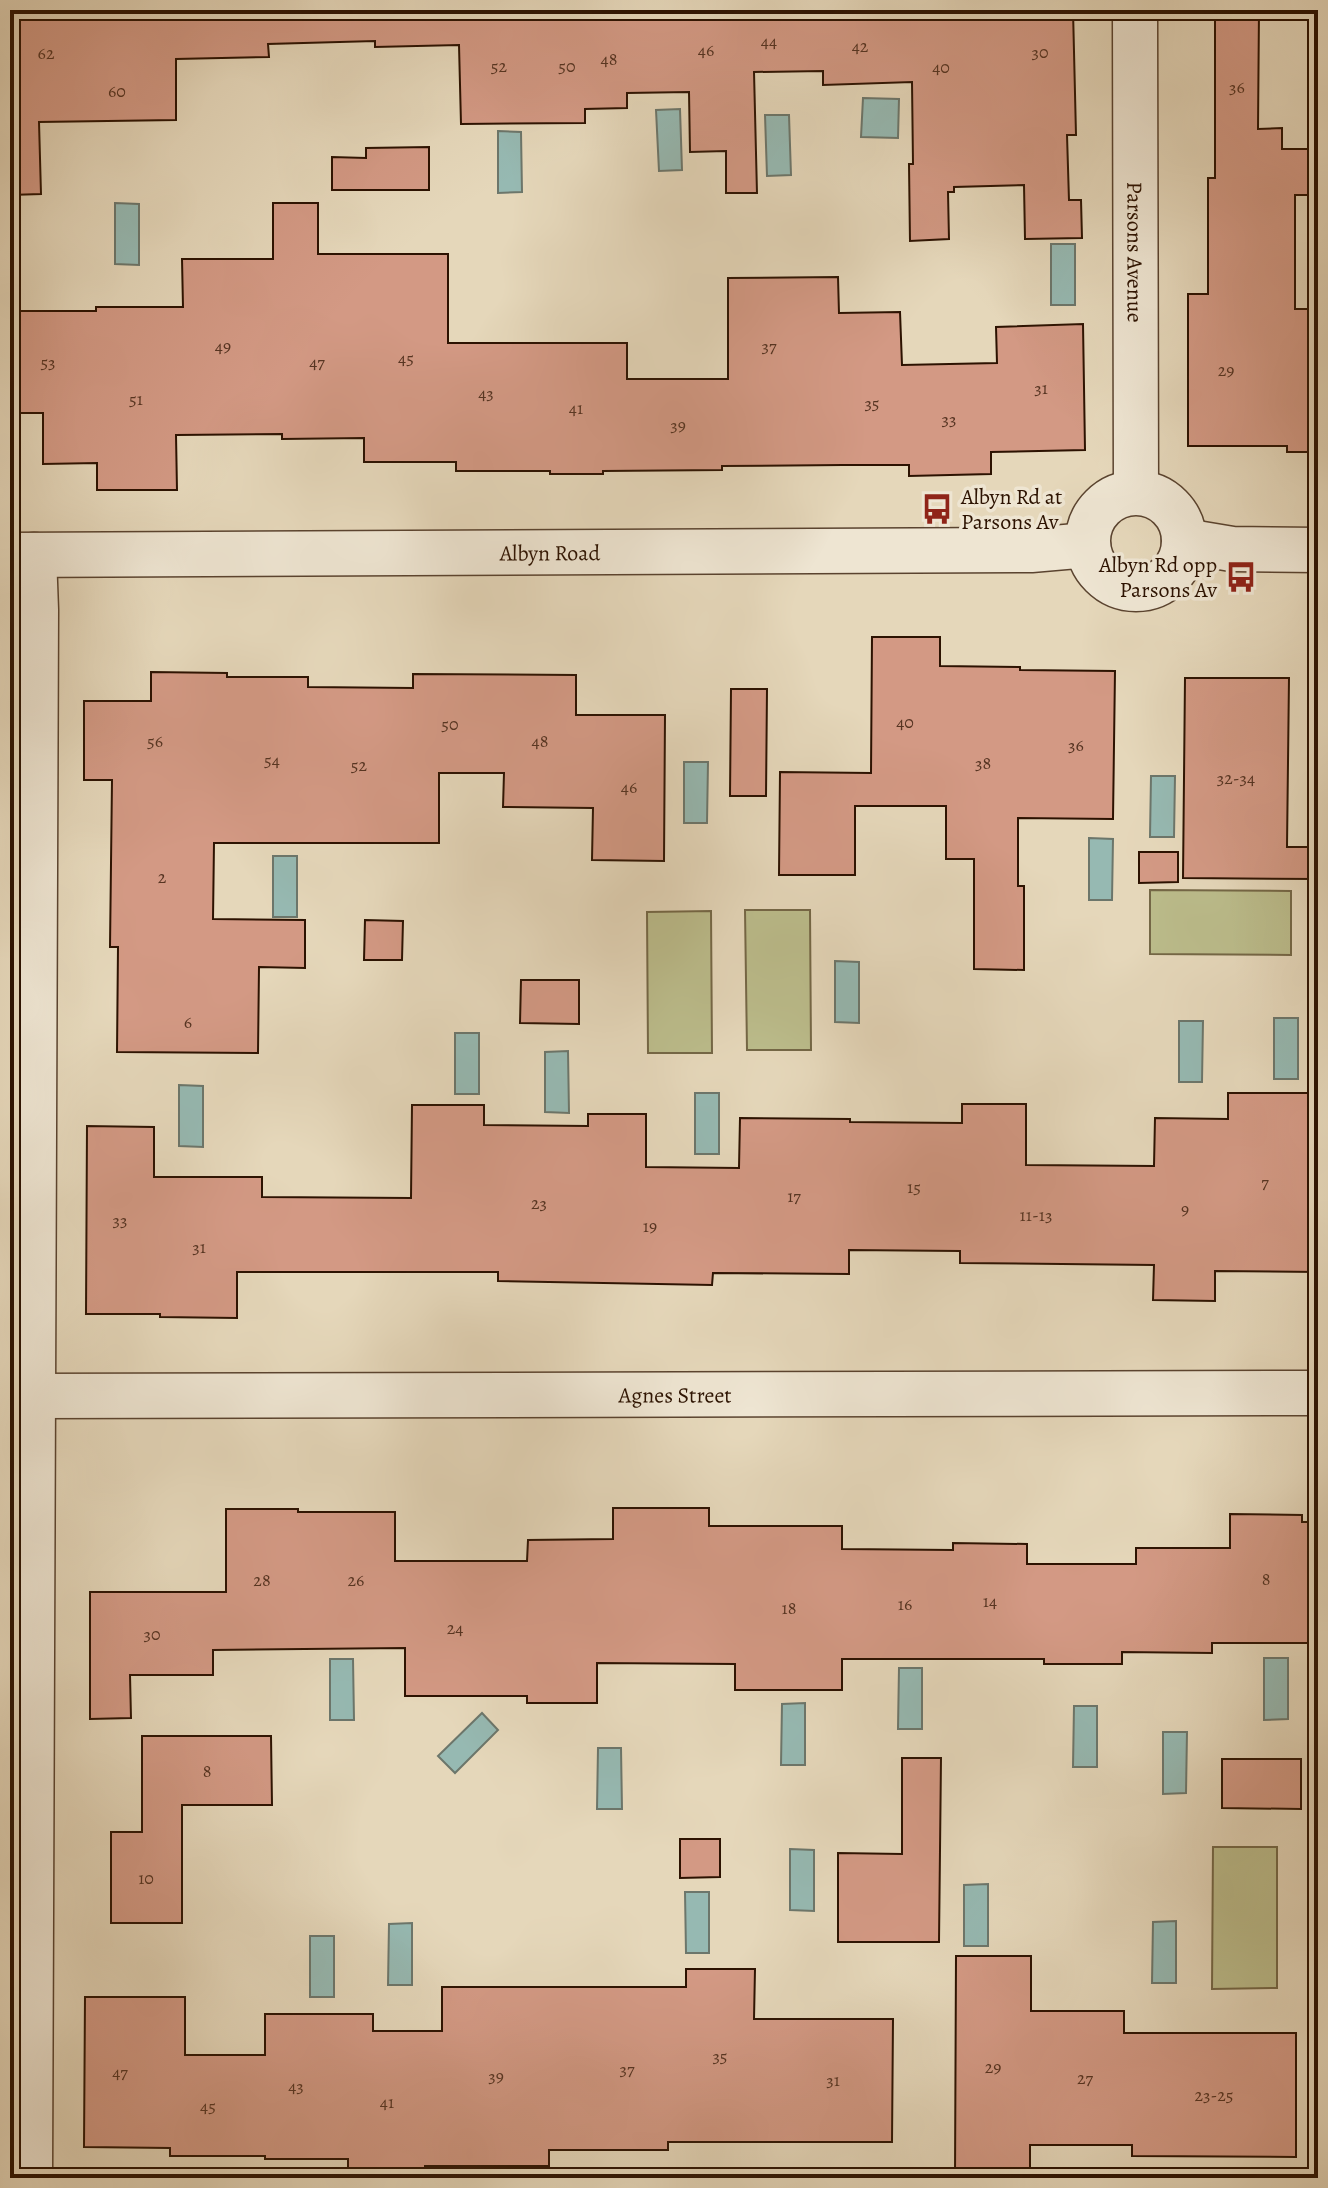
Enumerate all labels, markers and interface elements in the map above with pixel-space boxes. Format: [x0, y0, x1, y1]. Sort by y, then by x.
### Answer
house number: 44 [761, 29, 777, 53]
house number: 42 [852, 34, 869, 58]
house number: 46 [698, 38, 714, 62]
house number: 30 [1031, 40, 1049, 64]
house number: 62 [38, 41, 55, 65]
house number: 48 [601, 47, 617, 71]
house number: 52 [491, 54, 508, 78]
house number: 50 [558, 54, 576, 78]
house number: 40 [932, 55, 950, 79]
house number: 36 [1229, 75, 1245, 99]
house number: 60 [108, 79, 126, 103]
street label: Parsons Avenue [1119, 181, 1150, 323]
house number: 49 [215, 334, 231, 358]
house number: 37 [761, 334, 777, 358]
house number: 45 [398, 346, 414, 370]
house number: 53 [40, 350, 56, 374]
house number: 47 [309, 350, 325, 374]
house number: 29 [1218, 358, 1234, 382]
house number: 31 [1034, 376, 1048, 400]
house number: 43 [478, 381, 494, 405]
house number: 51 [129, 387, 143, 411]
house number: 35 [864, 391, 880, 415]
house number: 41 [569, 396, 583, 420]
house number: 33 [942, 407, 956, 431]
house number: 39 [670, 413, 686, 437]
place label: Albyn Rd at Parsons Av [960, 482, 1062, 537]
bus stop icon: Albyn Rd at Parsons Av [920, 492, 954, 526]
street label: Albyn Road [499, 538, 601, 569]
place label: Albyn Rd opp Parsons Av [1098, 550, 1217, 605]
bus stop icon: Albyn Rd opp Parsons Av [1224, 560, 1258, 594]
house number: 40 [896, 710, 914, 734]
house number: 50 [441, 712, 459, 736]
house number: 56 [147, 729, 163, 753]
house number: 48 [532, 729, 548, 753]
house number: 36 [1068, 733, 1084, 757]
house number: 54 [264, 748, 280, 772]
house number: 38 [975, 751, 991, 775]
house number: 52 [351, 753, 368, 777]
house number: 32-34 [1217, 766, 1255, 790]
house number: 46 [621, 775, 637, 799]
house number: 2 [158, 865, 167, 889]
house number: 6 [184, 1010, 192, 1034]
house number: 7 [1261, 1170, 1269, 1194]
house number: 15 [907, 1175, 921, 1199]
house number: 17 [787, 1184, 801, 1208]
house number: 23 [531, 1191, 547, 1215]
house number: 9 [1181, 1197, 1189, 1221]
house number: 11-13 [1020, 1203, 1052, 1227]
house number: 33 [113, 1208, 127, 1232]
house number: 19 [643, 1214, 657, 1238]
house number: 31 [192, 1235, 206, 1259]
street label: Agnes Street [617, 1380, 732, 1411]
house number: 8 [1262, 1567, 1270, 1591]
house number: 28 [253, 1568, 271, 1592]
house number: 26 [348, 1568, 364, 1592]
house number: 14 [983, 1589, 997, 1613]
house number: 16 [898, 1592, 912, 1616]
house number: 18 [782, 1596, 796, 1620]
house number: 24 [447, 1616, 463, 1640]
house number: 30 [143, 1622, 161, 1646]
house number: 8 [203, 1759, 211, 1783]
house number: 10 [138, 1866, 154, 1890]
house number: 35 [712, 2044, 728, 2068]
house number: 29 [985, 2055, 1001, 2079]
house number: 37 [619, 2057, 635, 2081]
house number: 47 [112, 2060, 128, 2084]
house number: 39 [488, 2064, 504, 2088]
house number: 27 [1077, 2066, 1093, 2090]
house number: 31 [826, 2068, 840, 2092]
house number: 43 [288, 2074, 304, 2098]
house number: 23-25 [1194, 2083, 1234, 2107]
house number: 41 [380, 2090, 394, 2114]
house number: 45 [200, 2094, 216, 2118]

